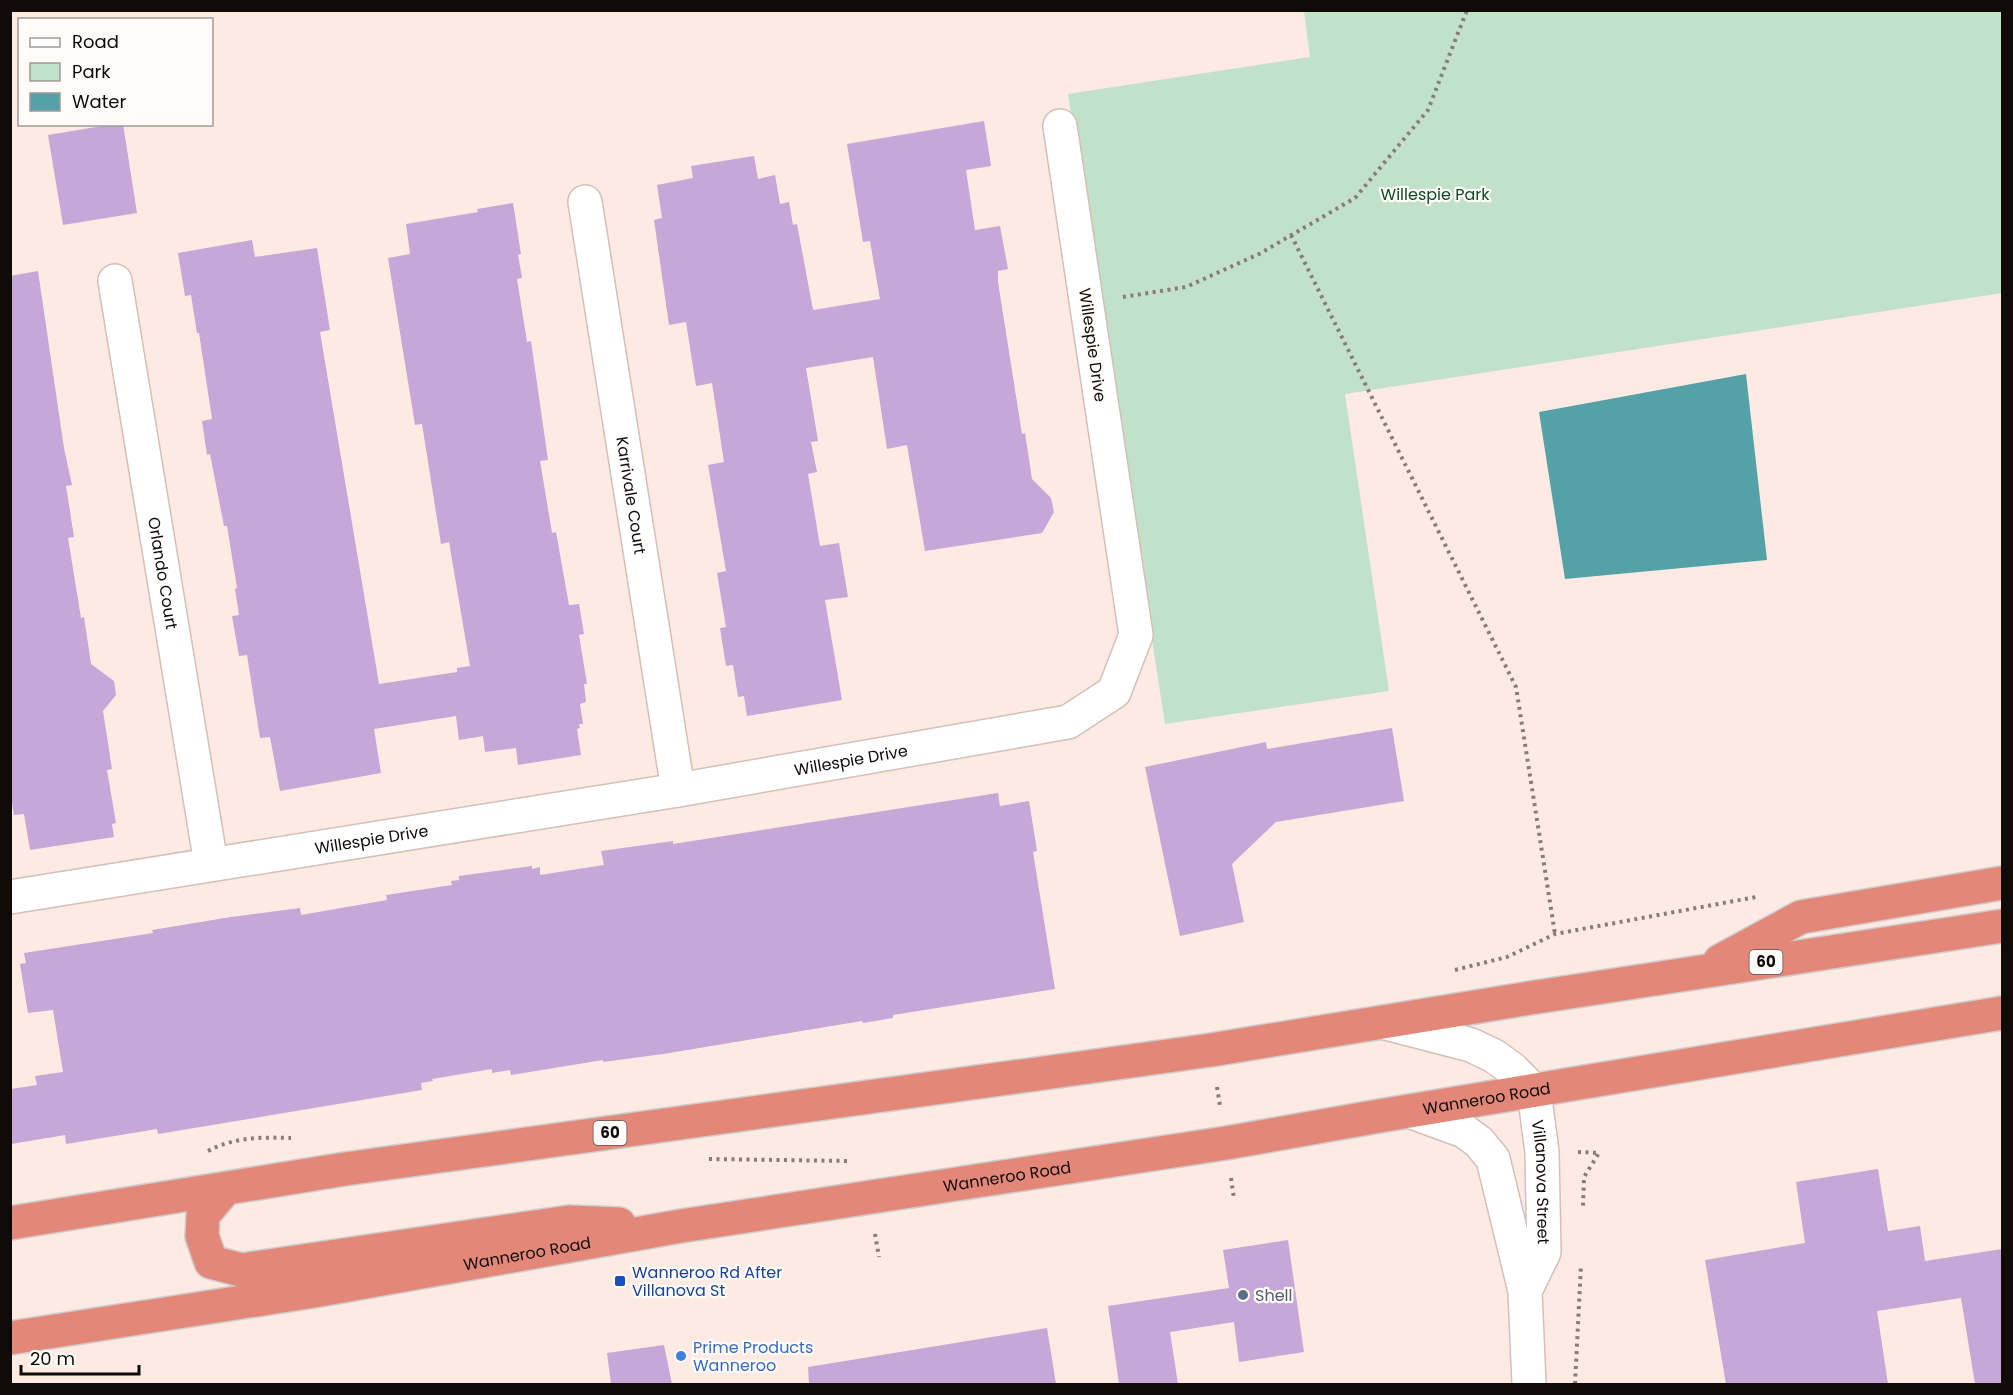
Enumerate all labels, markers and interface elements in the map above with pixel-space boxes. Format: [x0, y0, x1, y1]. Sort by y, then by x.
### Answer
legend [18, 18, 213, 126]
text: Road [72, 29, 119, 54]
text: Park [72, 59, 111, 84]
text: Water [72, 89, 126, 114]
park label: Willespie Park [1381, 183, 1490, 206]
street label: Willespie Drive [1073, 287, 1112, 404]
street label: Karrivale Court [610, 435, 652, 556]
street label: Orlando Court [142, 515, 183, 631]
street label: Willespie Drive [792, 739, 910, 782]
street label: Willespie Drive [313, 819, 430, 860]
road number: 60 [1750, 950, 1782, 974]
street label: Wanneroo Road [1421, 1077, 1552, 1121]
street label: Villanova Street [1526, 1118, 1555, 1245]
road number: 60 [594, 1121, 626, 1145]
street label: Wanneroo Road [941, 1156, 1073, 1198]
street label: Wanneroo Road [462, 1231, 593, 1276]
place label: Wanneroo Rd After Villanova St [632, 1261, 782, 1302]
marker: Wanneroo Rd After Villanova St [613, 1274, 627, 1288]
place label: Shell [1255, 1284, 1292, 1307]
marker: Shell [1236, 1288, 1250, 1302]
place label: Prime Products Wanneroo [693, 1336, 813, 1377]
scale bar [21, 1338, 140, 1376]
text: 20 m [30, 1346, 75, 1371]
marker: Prime Products Wanneroo [674, 1349, 688, 1363]

